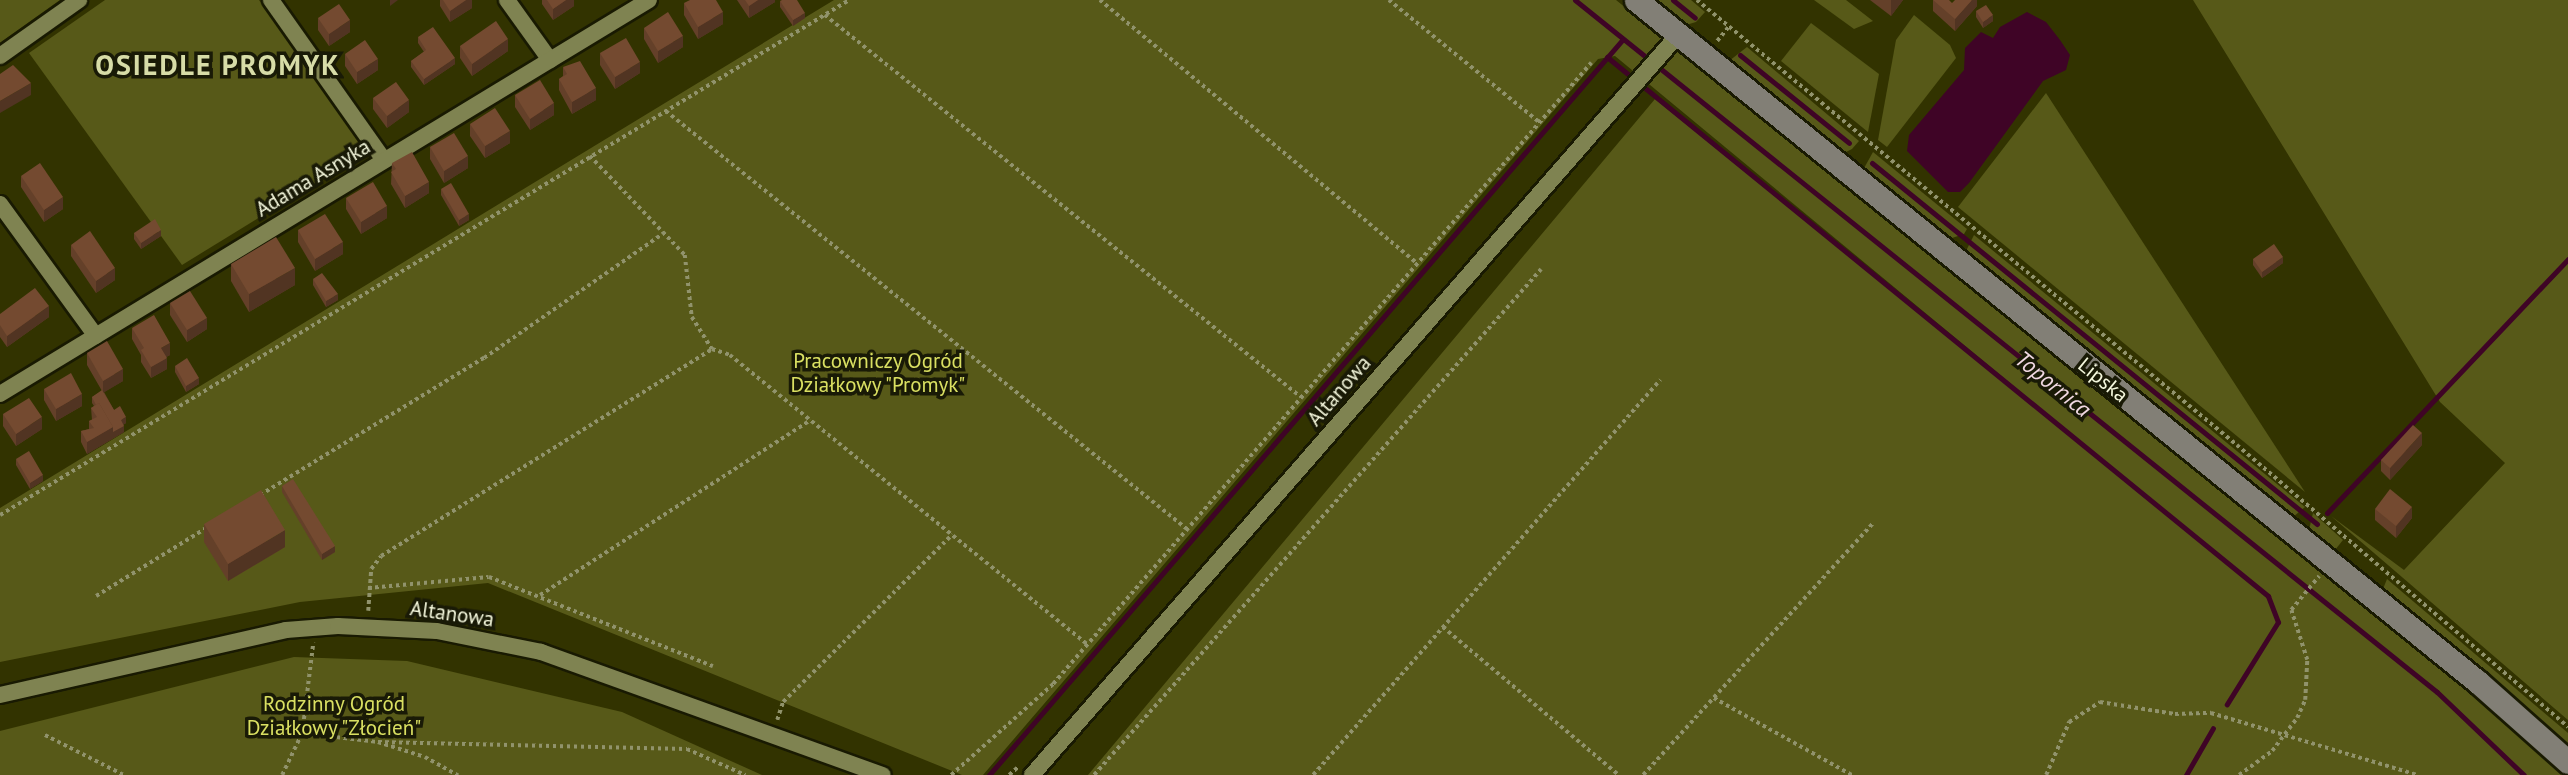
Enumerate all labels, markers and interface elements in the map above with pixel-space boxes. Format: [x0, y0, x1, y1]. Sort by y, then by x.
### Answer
district label: OSIEDLE PROMYK [97, 48, 339, 82]
street label: Adama Asnyka [251, 134, 375, 222]
water label: Topornica [2009, 345, 2097, 423]
park label: Pracowniczy Ogród Działkowy "Promyk" [790, 348, 966, 398]
street label: Altanowa [1302, 351, 1376, 431]
street label: Lipska [2073, 352, 2133, 408]
street label: Altanowa [408, 596, 496, 632]
park label: Rodzinny Ogród Działkowy "Złocień" [246, 691, 422, 741]

